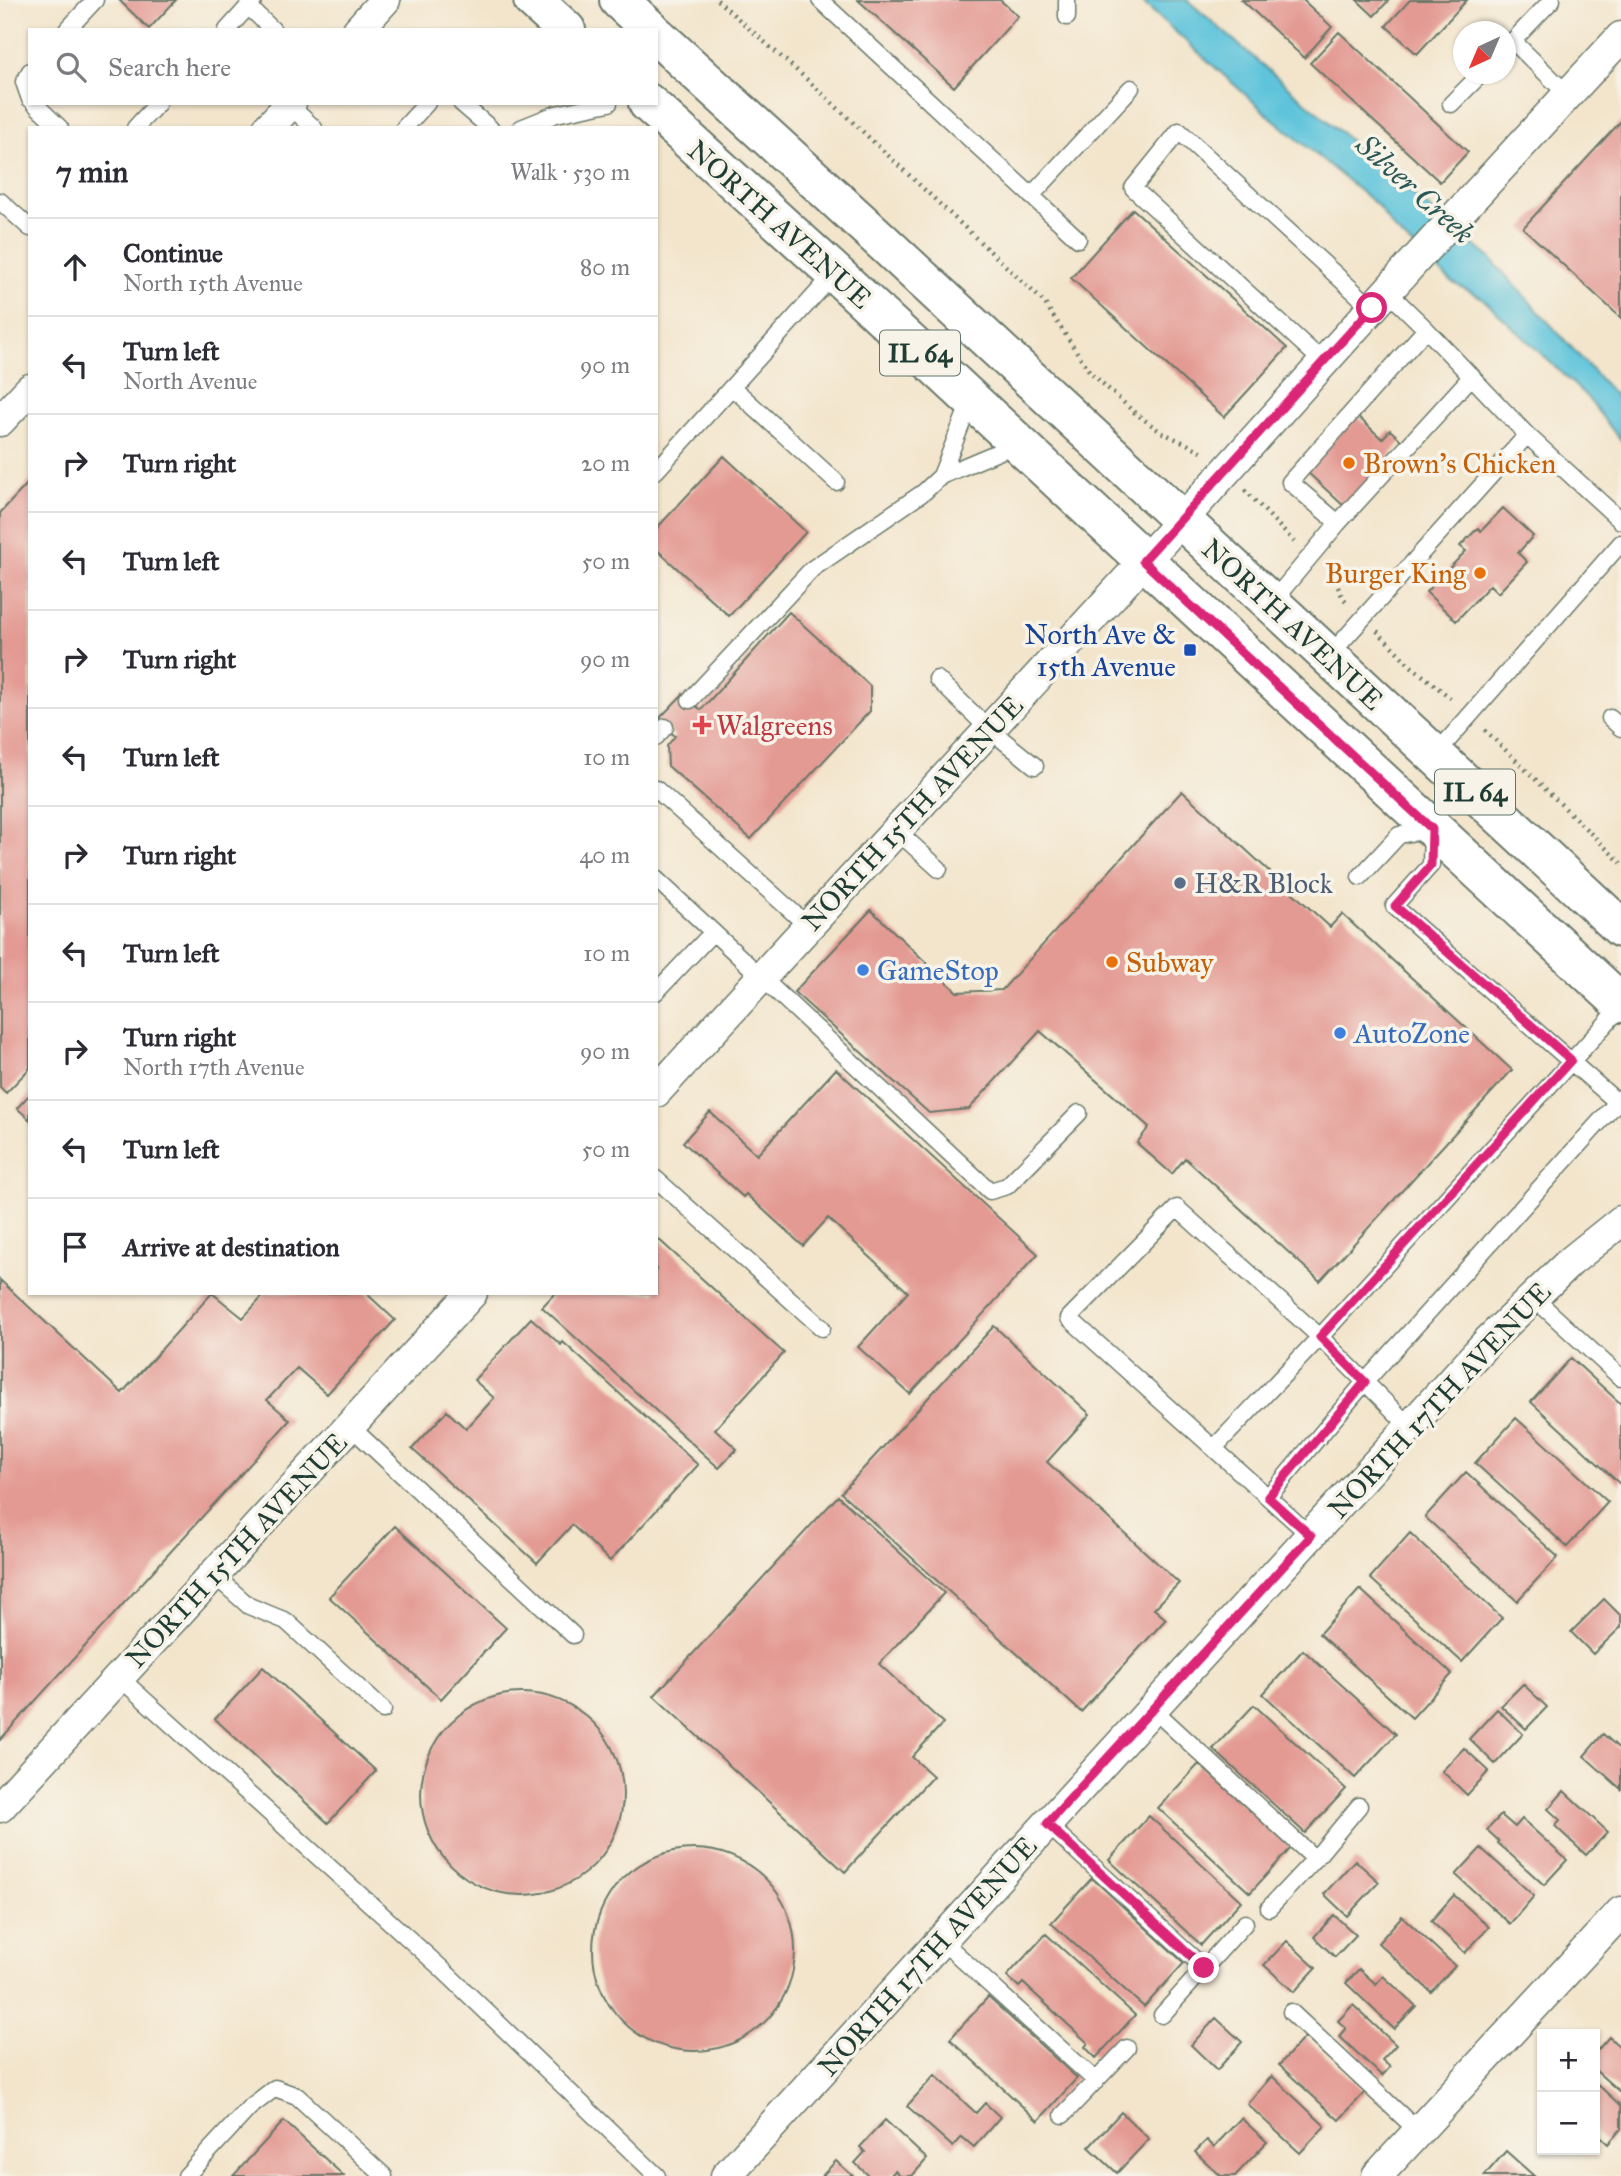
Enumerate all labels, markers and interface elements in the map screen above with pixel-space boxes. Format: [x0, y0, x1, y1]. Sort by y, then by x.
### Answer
north arrow [1453, 21, 1516, 84]
search box [28, 28, 658, 105]
icon: search [52, 48, 90, 86]
text: Search here [108, 51, 231, 83]
water label: Silver Creek [1348, 126, 1481, 251]
street label: NORTH AVENUE [680, 133, 879, 316]
text: 7 min [56, 154, 128, 190]
text: Walk · 530 m [510, 158, 630, 186]
text: Continue [123, 237, 223, 269]
icon: ahead [56, 248, 94, 286]
text: 80 m [580, 253, 630, 281]
text: North 15th Avenue [123, 269, 303, 297]
route start [1356, 292, 1387, 323]
road number: IL 64 [880, 330, 960, 376]
text: Turn left [123, 335, 219, 367]
icon: left [56, 346, 94, 384]
text: 90 m [580, 351, 630, 379]
text: North Avenue [123, 367, 257, 395]
icon: right [56, 444, 94, 482]
place label: Brown's Chicken [1363, 446, 1556, 481]
text: Turn right [123, 447, 236, 479]
text: 20 m [581, 449, 630, 477]
marker: Brown's Chicken [1341, 455, 1357, 471]
street label: NORTH AVENUE [1195, 531, 1391, 717]
icon: left [56, 542, 94, 580]
text: Turn left [123, 545, 219, 577]
text: 50 m [582, 547, 630, 575]
place label: Burger King [1325, 556, 1467, 591]
marker: Burger King [1472, 565, 1488, 581]
place label: North Ave & 15th Avenue [1024, 617, 1176, 684]
icon: right [56, 640, 94, 678]
marker: North Ave & 15th Avenue [1182, 642, 1198, 658]
text: Turn right [123, 643, 236, 675]
text: 90 m [580, 645, 630, 673]
street label: NORTH 15TH AVENUE [794, 688, 1030, 938]
place label: Walgreens [716, 708, 833, 743]
marker: Walgreens [694, 717, 710, 733]
icon: left [56, 738, 94, 776]
text: Turn left [123, 741, 219, 773]
text: 10 m [583, 743, 630, 771]
road number: IL 64 [1435, 770, 1515, 814]
icon: right [56, 836, 94, 874]
text: Turn right [123, 839, 236, 871]
text: 40 m [580, 841, 630, 869]
place label: H&R Block [1194, 866, 1333, 901]
marker: H&R Block [1172, 875, 1188, 891]
icon: left [56, 934, 94, 972]
text: Turn left [123, 937, 219, 969]
text: 10 m [583, 939, 630, 967]
place label: Subway [1126, 945, 1214, 980]
place label: GameStop [877, 953, 999, 988]
marker: Subway [1104, 954, 1120, 970]
marker: GameStop [855, 962, 871, 978]
place label: AutoZone [1353, 1016, 1470, 1051]
text: Turn right [123, 1021, 236, 1053]
marker: AutoZone [1332, 1025, 1348, 1041]
icon: right [56, 1032, 94, 1070]
text: 90 m [580, 1037, 630, 1065]
text: North 17th Avenue [123, 1053, 305, 1081]
icon: left [56, 1130, 94, 1168]
text: Turn left [123, 1133, 219, 1165]
text: 50 m [582, 1135, 630, 1163]
icon: arrive [56, 1228, 94, 1266]
text: Arrive at destination [123, 1231, 340, 1263]
street label: NORTH 17TH AVENUE [1321, 1275, 1558, 1526]
street label: NORTH 15TH AVENUE [118, 1425, 354, 1675]
street label: NORTH 17TH AVENUE [810, 1829, 1044, 2084]
route end [1188, 1952, 1219, 1983]
map controls [1537, 2029, 1600, 2155]
button: + [1537, 2029, 1600, 2092]
button: − [1537, 2092, 1600, 2155]

